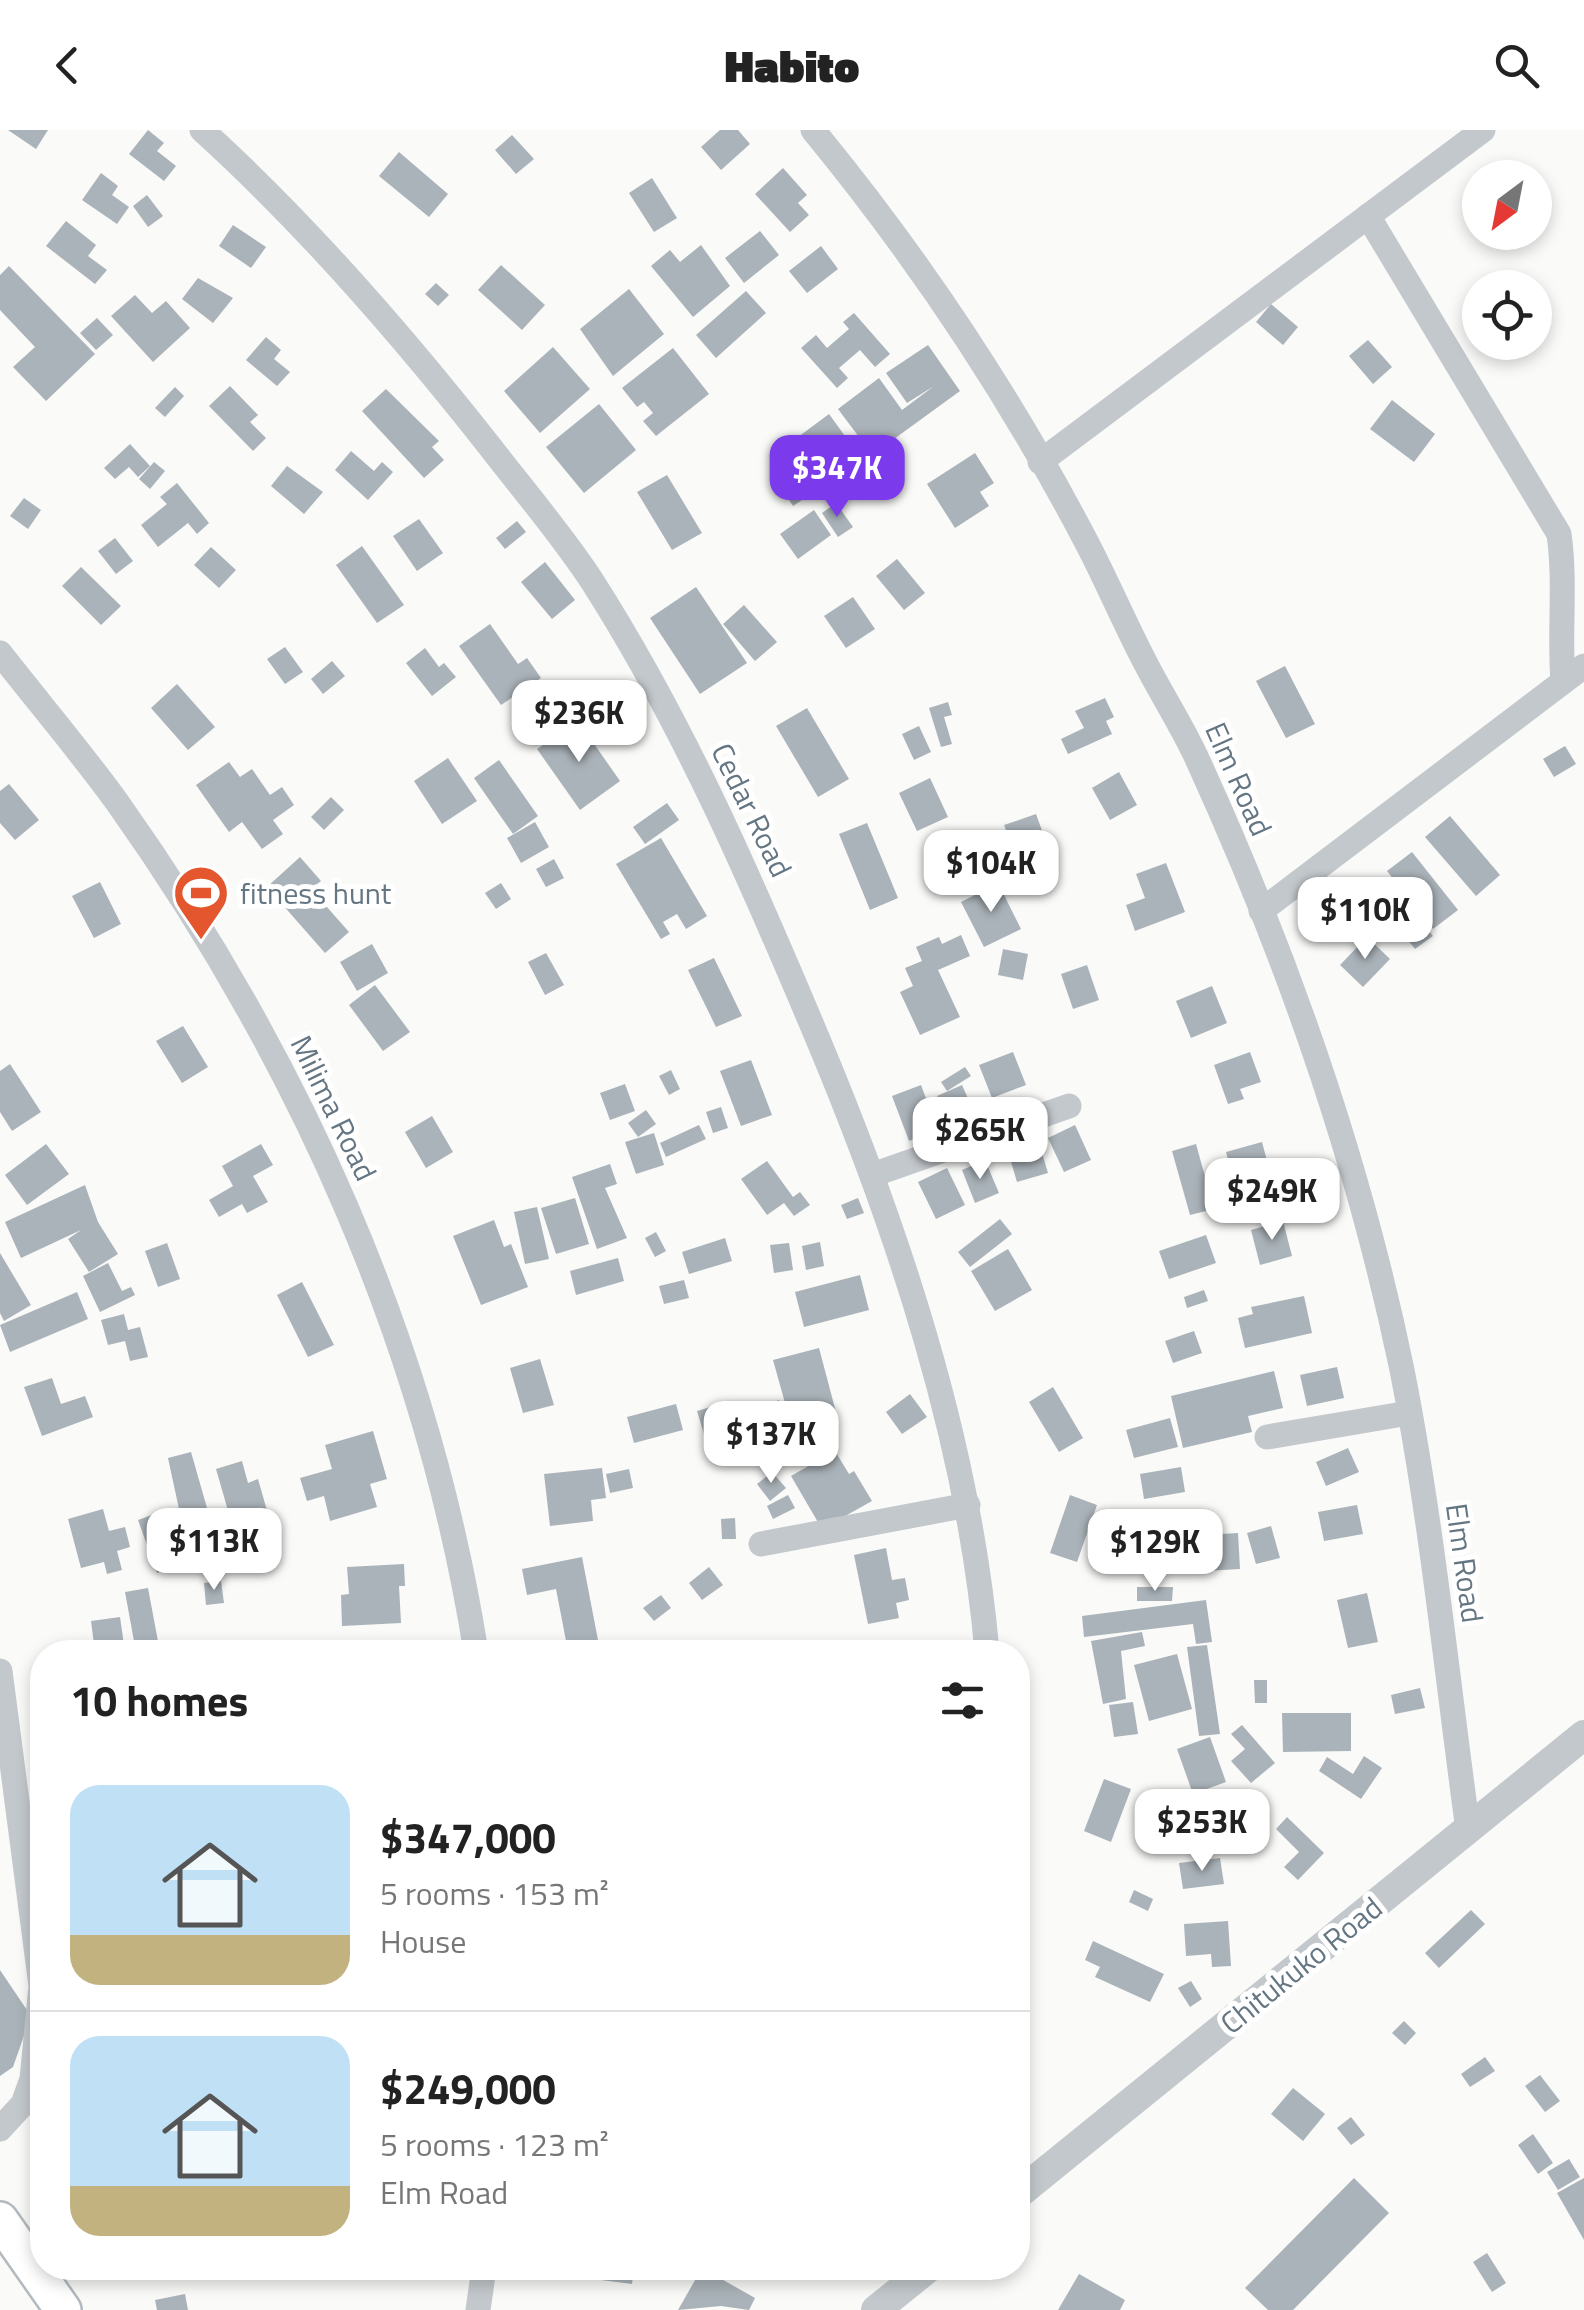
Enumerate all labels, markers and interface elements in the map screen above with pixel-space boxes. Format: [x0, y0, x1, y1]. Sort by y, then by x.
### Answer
text: Habito [725, 31, 859, 99]
icon: back [40, 38, 95, 93]
icon: search [1489, 38, 1544, 93]
north arrow [1462, 160, 1552, 250]
map controls [1462, 160, 1552, 360]
button: locate [1462, 270, 1552, 360]
pin: $347K [767, 435, 907, 520]
text: $347K [792, 443, 882, 491]
pin: $236K [509, 680, 649, 765]
text: $236K [534, 688, 624, 736]
street label: Elm Road [1194, 715, 1284, 843]
street label: Cedar Road [700, 735, 804, 885]
pin: $104K [921, 830, 1061, 915]
text: $104K [946, 838, 1036, 886]
sports icon: fitness hunt [171, 863, 231, 942]
place label: fitness hunt [240, 870, 392, 916]
pin: $110K [1295, 877, 1435, 962]
text: $110K [1320, 885, 1410, 933]
street label: Milima Road [279, 1027, 389, 1189]
pin: $265K [910, 1097, 1050, 1182]
text: $265K [935, 1105, 1025, 1153]
pin: $249K [1202, 1158, 1342, 1243]
text: $249K [1227, 1166, 1317, 1214]
pin: $137K [701, 1401, 841, 1486]
text: $137K [726, 1409, 816, 1457]
street label: Elm Road [1434, 1500, 1496, 1626]
pin: $113K [144, 1508, 284, 1593]
pin: $129K [1085, 1509, 1225, 1594]
text: $113K [169, 1516, 259, 1564]
text: $129K [1110, 1517, 1200, 1565]
text: 10 homes [70, 1668, 248, 1732]
icon: filters [935, 1673, 990, 1728]
pin: $253K [1132, 1789, 1272, 1874]
text: $253K [1157, 1797, 1247, 1845]
text: $347,000 [380, 1805, 556, 1869]
icon: home [150, 1825, 270, 1945]
text: 5 rooms · 153 m² [380, 1869, 609, 1917]
street label: Chitukuko Road [1210, 1885, 1392, 2045]
text: House [380, 1917, 466, 1965]
text: $249,000 [380, 2056, 556, 2120]
icon: home [150, 2076, 270, 2196]
text: 5 rooms · 123 m² [380, 2120, 609, 2168]
text: Elm Road [380, 2168, 508, 2216]

